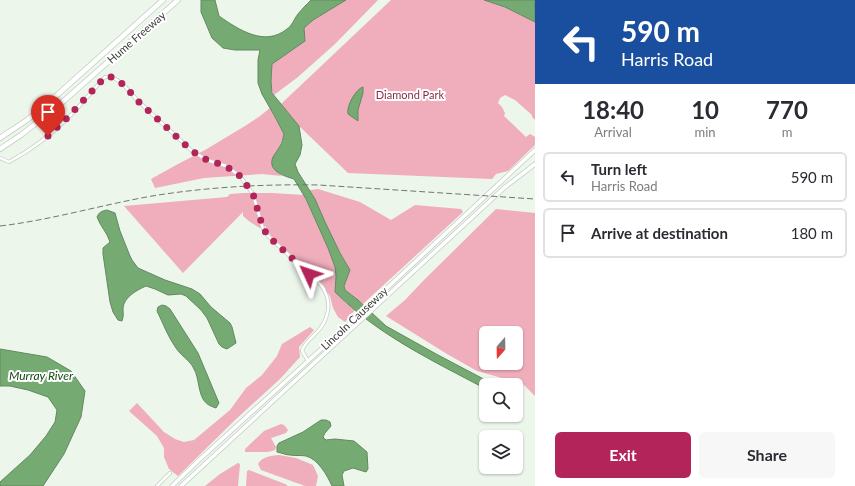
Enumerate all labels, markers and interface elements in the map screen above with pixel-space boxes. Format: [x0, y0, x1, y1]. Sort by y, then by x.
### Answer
street label: Hume Freeway [104, 8, 168, 66]
text: 590 m [621, 14, 700, 48]
icon: left [555, 16, 607, 68]
text: Harris Road [621, 48, 713, 70]
park label: Diamond Park [376, 88, 445, 101]
pin [31, 95, 65, 136]
text: 18:40 [582, 95, 644, 124]
text: 10 [691, 95, 719, 124]
text: 770 [766, 95, 808, 124]
icon: arrive [37, 101, 59, 123]
text: Arrival [594, 124, 632, 140]
text: min [695, 124, 716, 140]
text: m [782, 124, 792, 140]
text: Turn left [591, 160, 647, 178]
icon: left [557, 166, 579, 188]
text: 590 m [791, 168, 833, 186]
text: Harris Road [591, 178, 658, 194]
icon: arrive [557, 222, 579, 244]
text: Arrive at destination [591, 224, 728, 242]
text: 180 m [791, 224, 833, 242]
position arrow [288, 253, 330, 295]
street label: Lincoln Causeway [318, 284, 390, 352]
north arrow [479, 326, 523, 370]
map controls [479, 326, 523, 474]
water label: Murray River [9, 368, 74, 383]
button: search [479, 378, 523, 422]
button: layers [479, 430, 523, 474]
button: Exit [555, 432, 691, 478]
button: Share [699, 432, 835, 478]

